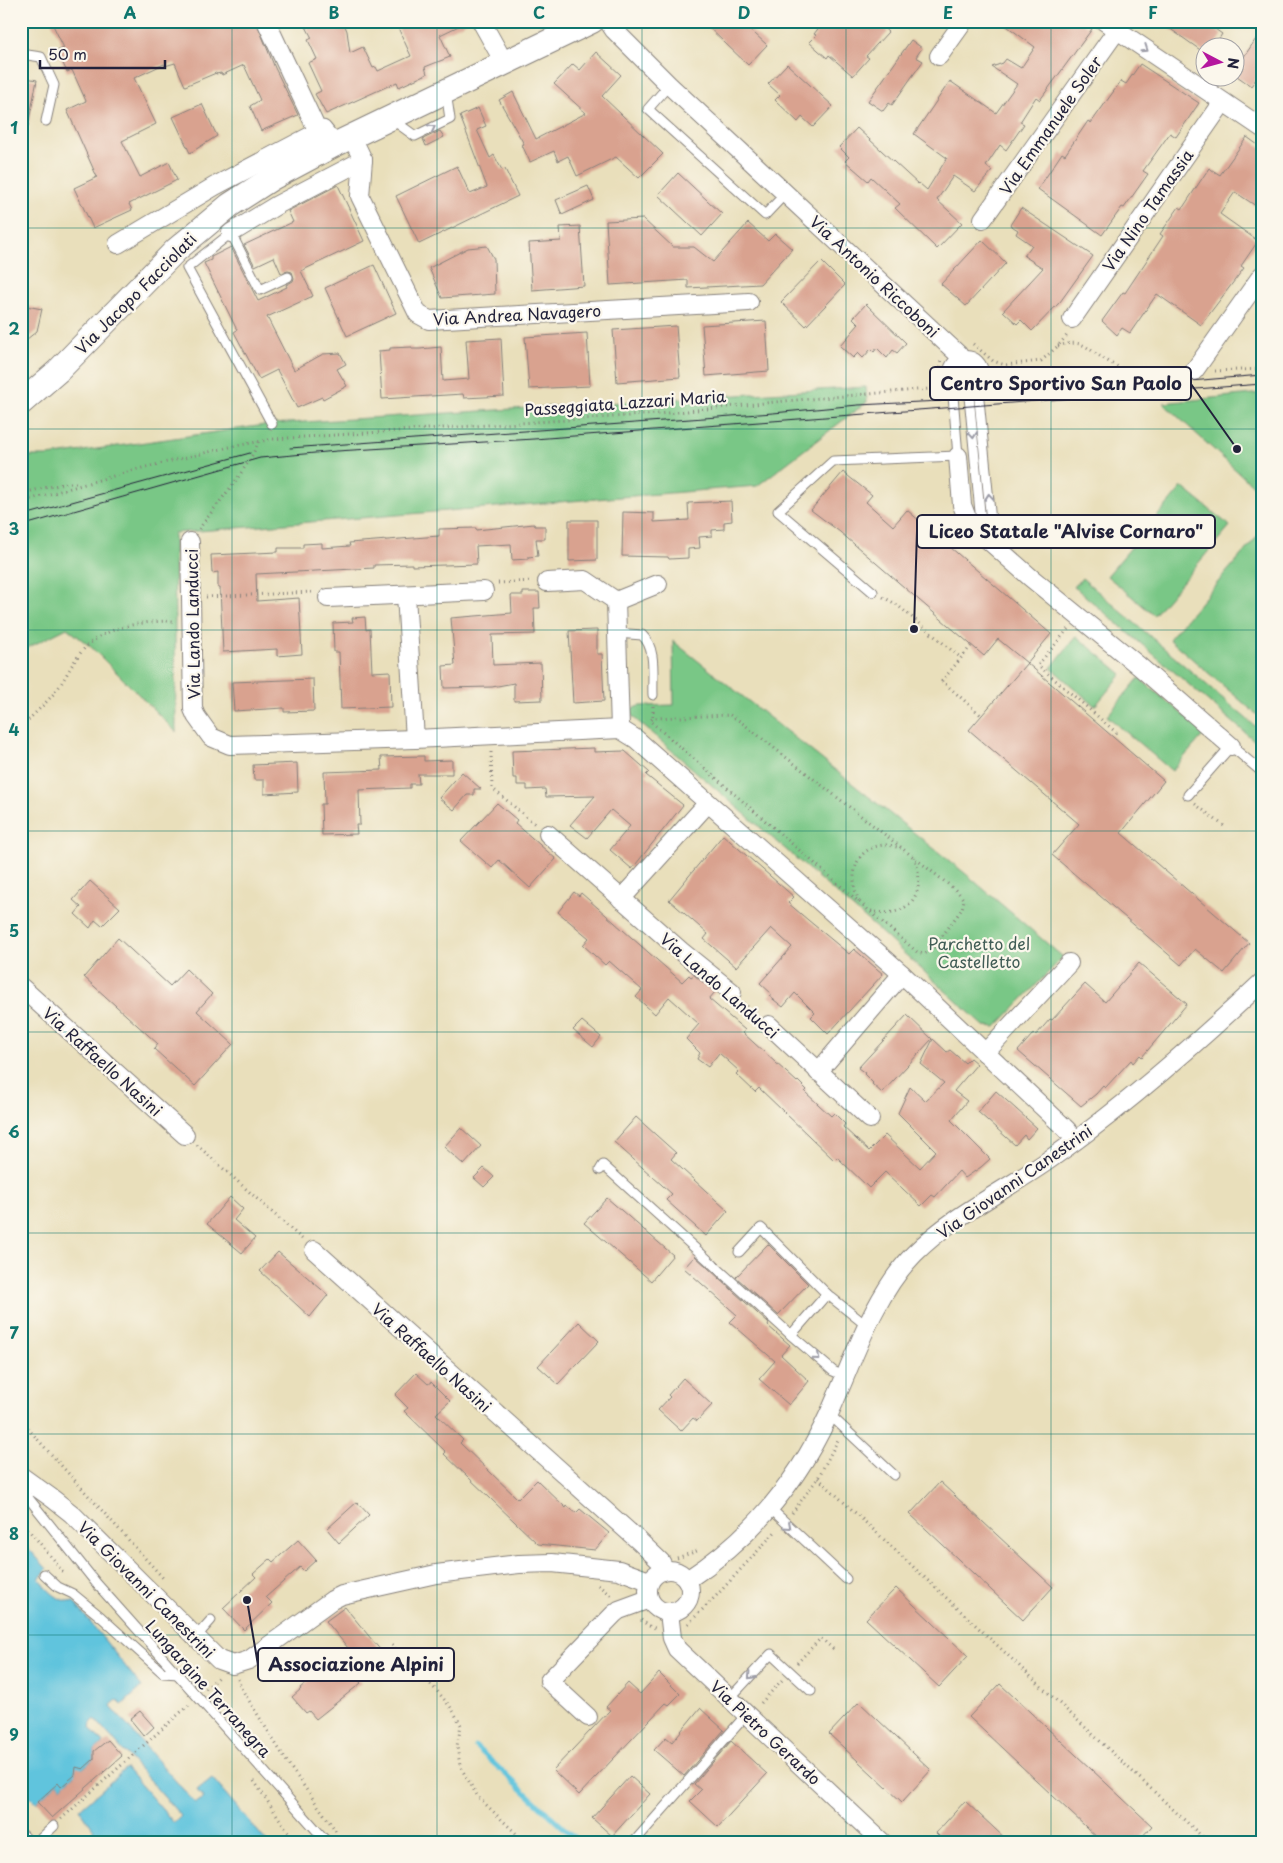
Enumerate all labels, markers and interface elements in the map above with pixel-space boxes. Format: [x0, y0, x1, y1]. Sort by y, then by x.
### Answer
text: A [124, 0, 137, 24]
text: B [329, 0, 340, 24]
text: C [533, 0, 545, 24]
text: D [738, 0, 750, 24]
text: E [943, 0, 953, 24]
text: F [1148, 0, 1158, 24]
scale bar [40, 38, 165, 70]
north arrow [1196, 38, 1246, 88]
text: 50 m [48, 42, 87, 65]
one-way arrow [1139, 43, 1148, 52]
street label: Via Emmanuele Soler [993, 50, 1107, 199]
text: N [1222, 57, 1244, 70]
text: 1 [10, 115, 18, 139]
one-way arrow [427, 124, 436, 135]
street label: Via Nino Tamassia [1096, 144, 1198, 276]
street label: Via Antonio Riccoboni [805, 209, 945, 343]
street label: Via Jacopo Facciolati [69, 227, 201, 359]
street label: Via Andrea Navagero [432, 298, 602, 330]
text: 2 [8, 316, 20, 340]
callout: Centro Sportivo San Paolo [930, 367, 1191, 400]
text: Centro Sportivo San Paolo [940, 369, 1182, 396]
street label: Passeggiata Lazzari Maria [523, 383, 727, 421]
one-way arrow [967, 431, 978, 439]
one-way arrow [983, 492, 994, 500]
callout: Liceo Statale "Alvise Cornaro" [917, 515, 1215, 548]
text: 3 [9, 516, 19, 540]
text: Liceo Statale "Alvise Cornaro" [929, 517, 1203, 544]
street label: Via Lando Landucci [179, 548, 205, 700]
text: 4 [9, 717, 20, 741]
text: 5 [9, 918, 19, 942]
street label: Via Lando Landucci [655, 927, 785, 1043]
park label: Parchetto del Castelletto [928, 931, 1030, 973]
street label: Via Raffaello Nasini [38, 1001, 168, 1121]
street label: Via Giovanni Canestrini [931, 1118, 1097, 1244]
text: 6 [8, 1119, 20, 1143]
street label: Via Raffaello Nasini [367, 1297, 497, 1417]
text: 7 [9, 1320, 19, 1344]
one-way arrow [811, 1351, 820, 1360]
street label: Via Giovanni Canestrini [73, 1515, 221, 1663]
one-way arrow [783, 1520, 792, 1529]
text: 8 [9, 1521, 19, 1545]
street label: Lungargine Terranegra [141, 1614, 278, 1762]
callout: Associazione Alpini [258, 1648, 454, 1681]
text: Associazione Alpini [268, 1650, 444, 1677]
one-way arrow [747, 1671, 756, 1680]
street label: Via Pietro Gerardo [705, 1674, 827, 1790]
text: 9 [9, 1722, 19, 1746]

